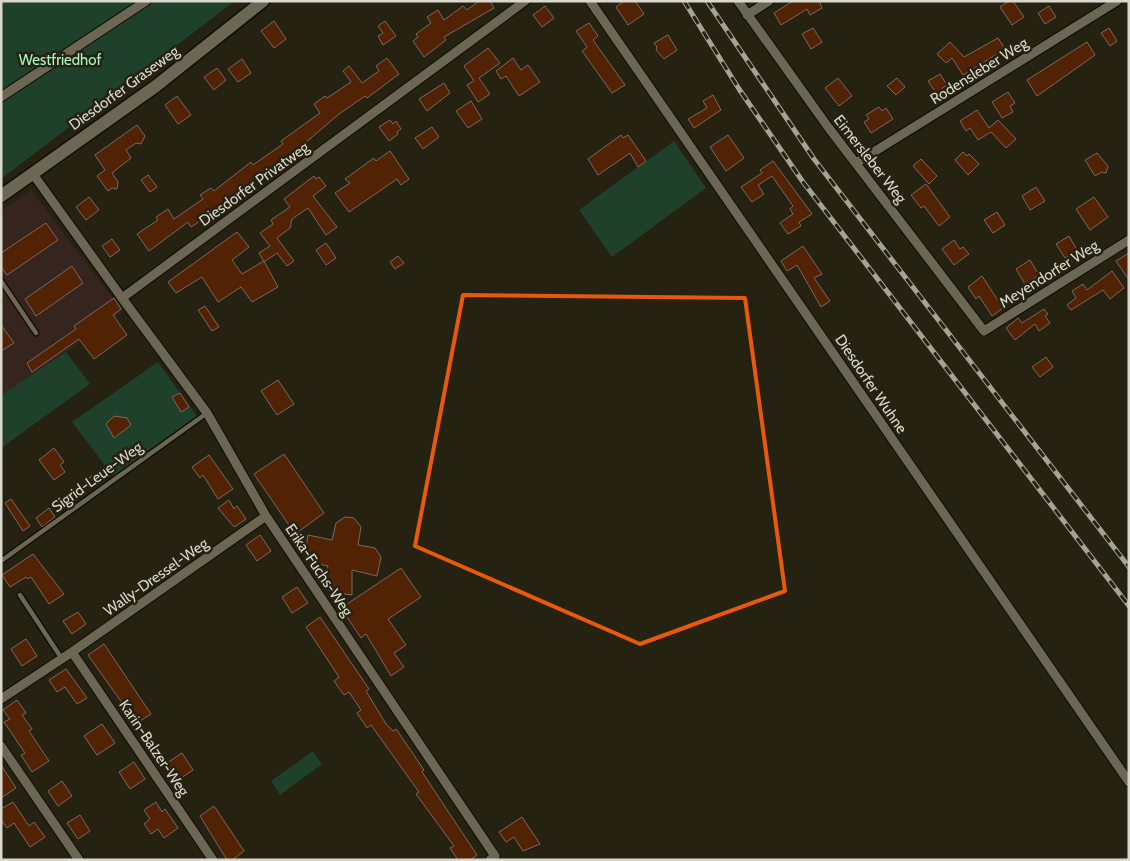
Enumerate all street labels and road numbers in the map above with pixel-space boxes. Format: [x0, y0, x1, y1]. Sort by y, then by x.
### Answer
street label: Rodensleber Weg [927, 34, 1032, 108]
street label: Diesdorfer Graseweg [66, 42, 183, 134]
street label: Eimersleber Weg [830, 111, 911, 207]
street label: Diesdorfer Privatweg [196, 138, 313, 230]
street label: Meyendorfer Weg [996, 236, 1102, 312]
street label: Diesdorfer Wuhne [831, 331, 911, 437]
street label: Sigrid-Leue-Weg [48, 438, 146, 516]
street label: Erika-Fuchs-Weg [281, 520, 357, 620]
street label: Wally-Dressel-Weg [100, 534, 212, 620]
street label: Karin-Balzer-Weg [115, 697, 193, 800]

